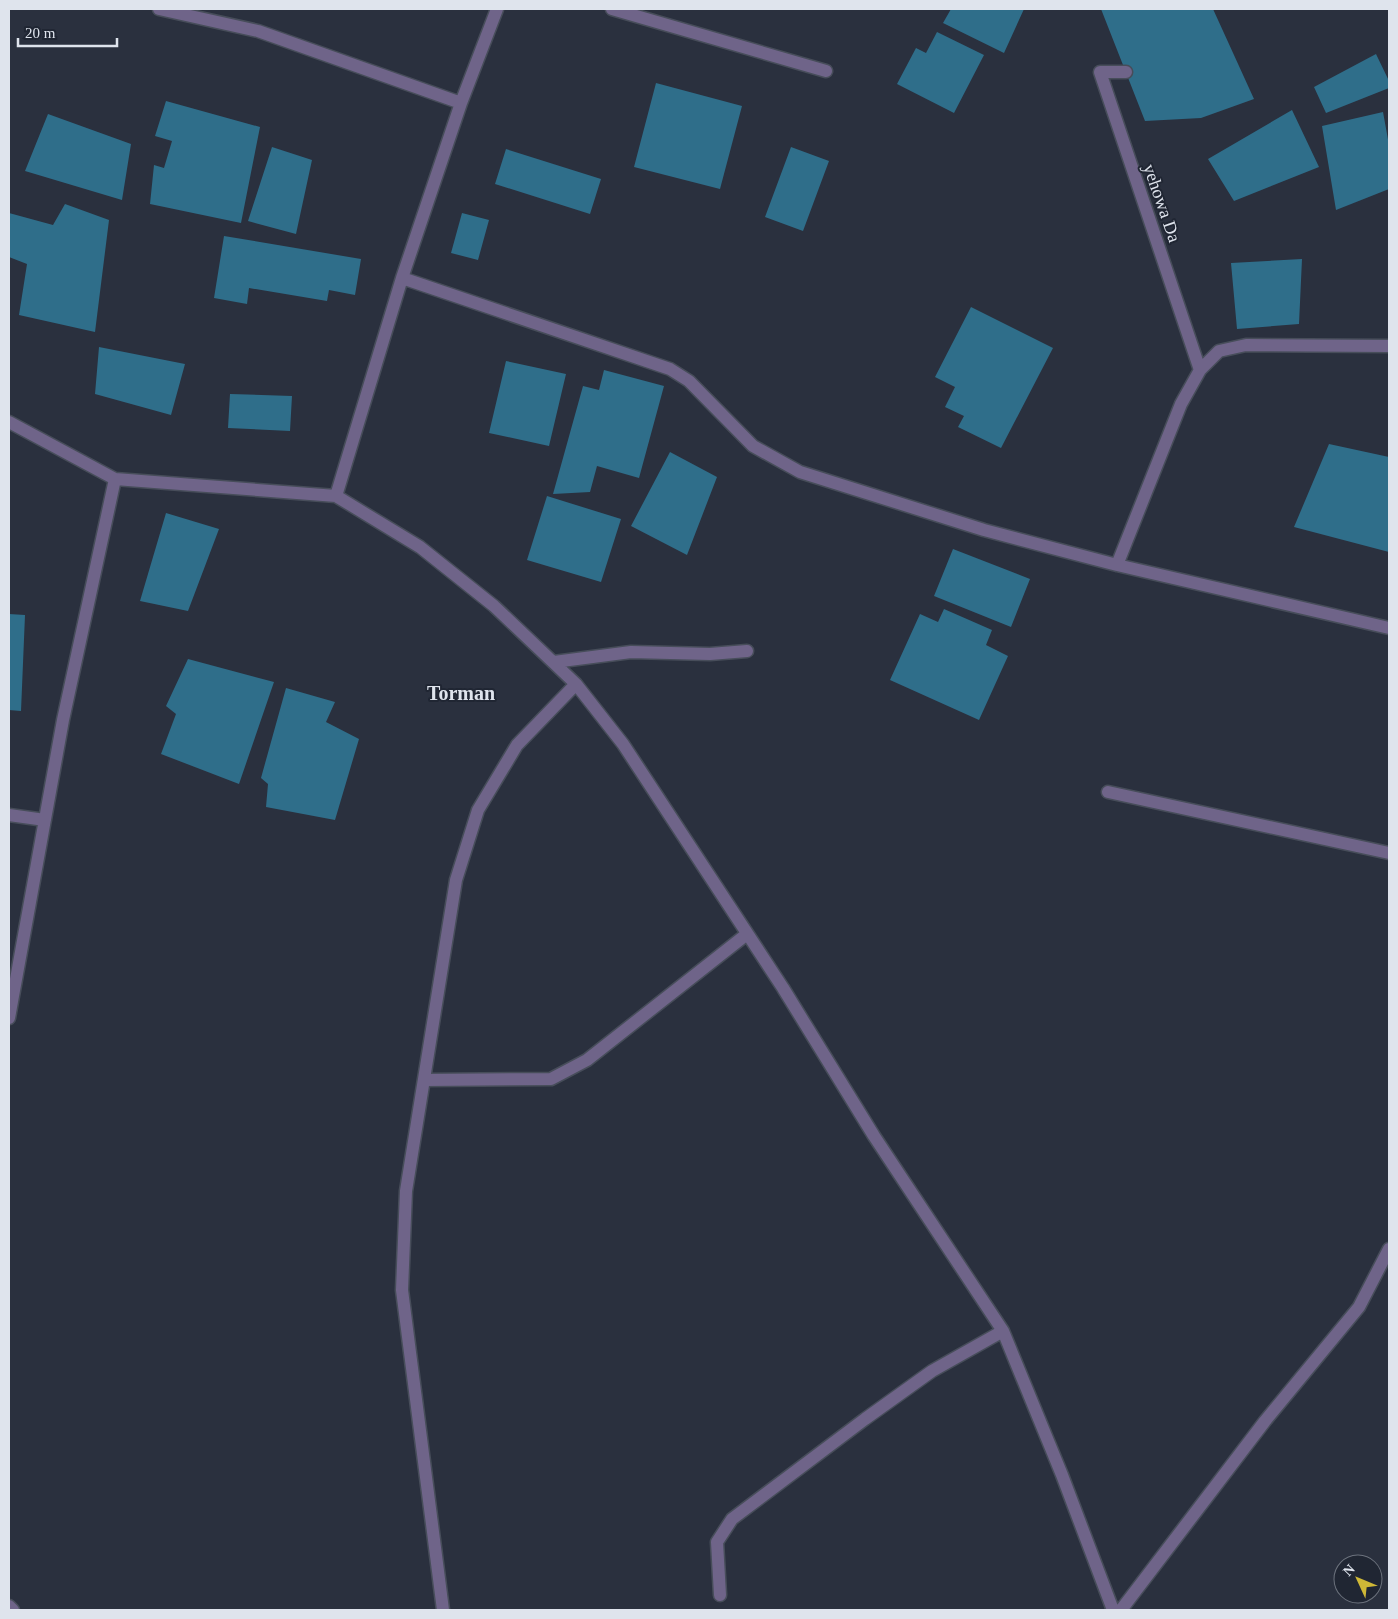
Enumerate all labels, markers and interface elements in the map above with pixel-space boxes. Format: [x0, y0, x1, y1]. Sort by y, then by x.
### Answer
scale bar [18, 15, 116, 47]
text: 20 m [25, 25, 56, 41]
street label: yehowa Da [1139, 161, 1185, 245]
district label: Torman [427, 682, 495, 704]
north arrow [1333, 1554, 1383, 1604]
text: N [1340, 1561, 1358, 1579]

